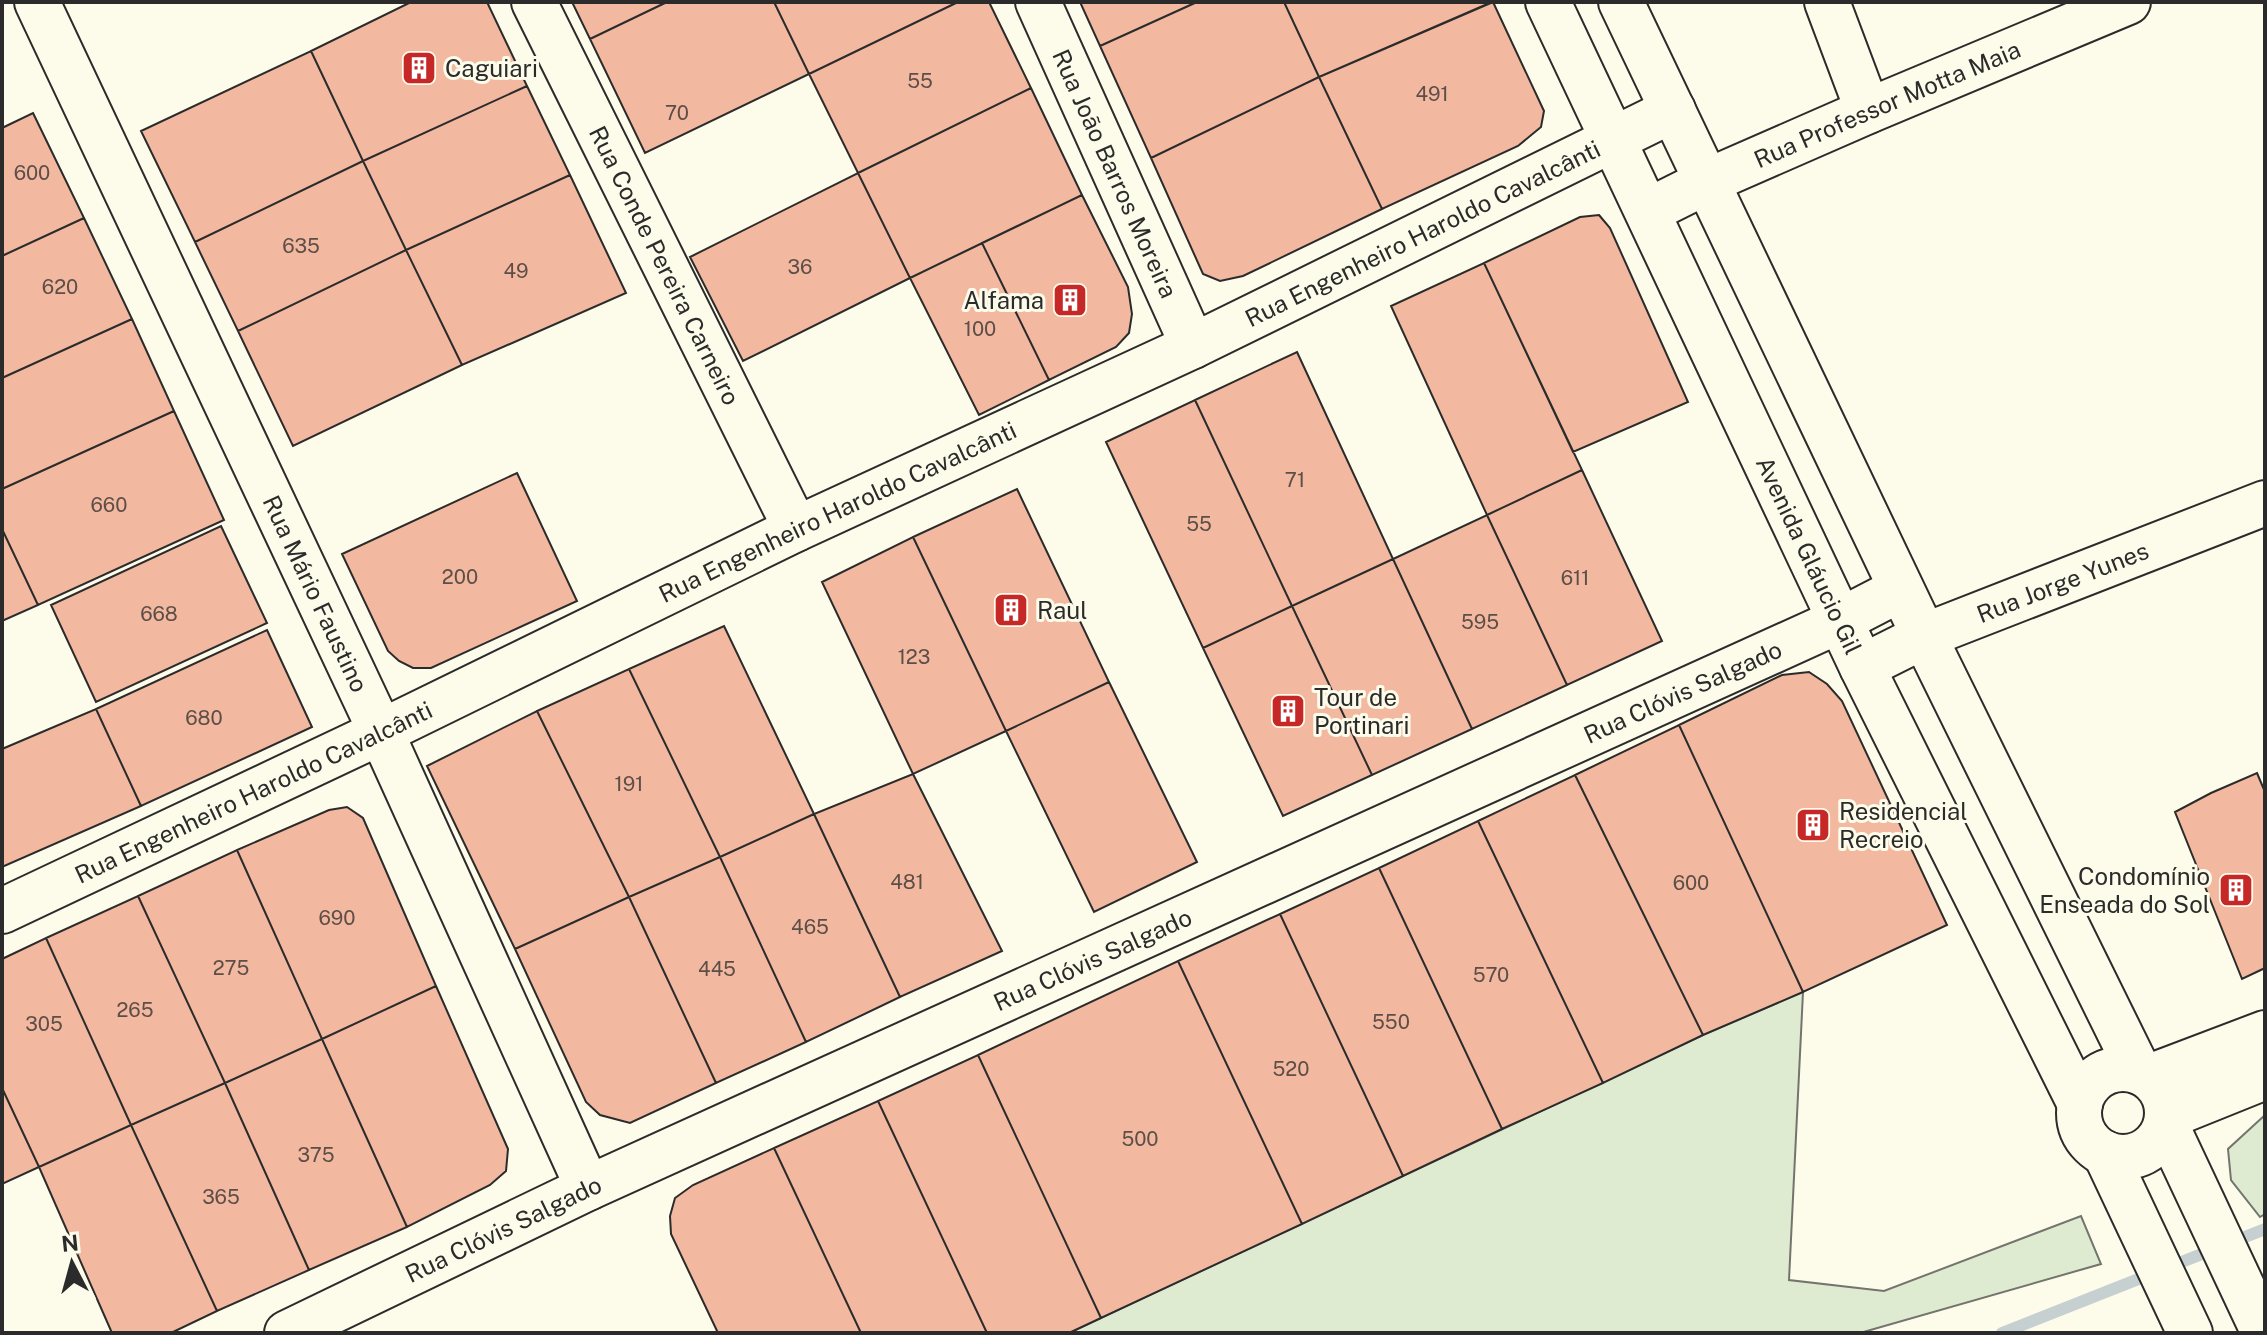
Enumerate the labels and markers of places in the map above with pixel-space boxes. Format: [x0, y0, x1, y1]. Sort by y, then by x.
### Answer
building icon: Caguiari [400, 49, 438, 87]
place label: Caguiari [445, 54, 538, 82]
building icon: Alfama [1051, 281, 1089, 319]
place label: Alfama [963, 286, 1044, 314]
building icon: Raul [992, 591, 1030, 629]
place label: Raul [1037, 596, 1088, 624]
place label: Tour de Portinari [1314, 683, 1410, 739]
building icon: Tour de Portinari [1269, 692, 1307, 730]
place label: Residencial Recreio [1839, 797, 1968, 853]
building icon: Residencial Recreio [1794, 806, 1832, 844]
place label: Condomínio Enseada do Sol [2039, 862, 2210, 918]
building icon: Condomínio Enseada do Sol [2217, 871, 2255, 909]

